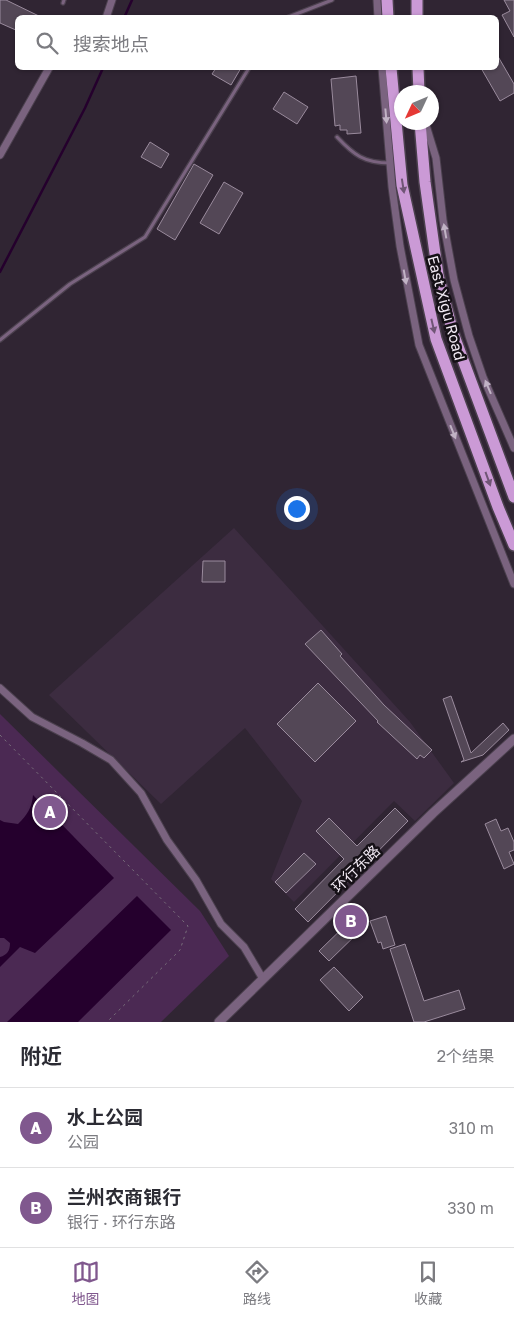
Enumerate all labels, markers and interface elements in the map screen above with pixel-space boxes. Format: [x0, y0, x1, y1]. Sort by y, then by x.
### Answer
search box [15, 15, 499, 70]
icon: search [33, 29, 61, 57]
text: 搜索地点 [73, 32, 149, 55]
north arrow [394, 85, 439, 130]
one-way arrow [382, 108, 390, 124]
one-way arrow [399, 178, 407, 194]
one-way arrow [441, 222, 449, 238]
street label: East Xigu Road [424, 253, 470, 362]
one-way arrow [402, 270, 410, 286]
one-way arrow [429, 319, 437, 334]
one-way arrow [483, 380, 491, 394]
one-way arrow [450, 425, 458, 439]
one-way arrow [484, 472, 492, 487]
your location [284, 496, 310, 522]
pin: A [34, 793, 66, 831]
street label: 环行东路 [327, 841, 383, 896]
pin: B [335, 902, 367, 940]
text: 附近 [20, 1043, 62, 1069]
text: 2个结果 [437, 1046, 494, 1066]
text: 水上公园 [67, 1105, 143, 1128]
text: A [30, 1118, 42, 1138]
text: 310 m [449, 1118, 494, 1138]
text: 公园 [67, 1132, 99, 1152]
text: 兰州农商银行 [67, 1185, 181, 1208]
text: B [30, 1198, 42, 1218]
text: 330 m [447, 1198, 494, 1218]
text: 银行 · 环行东路 [67, 1212, 176, 1232]
tab: 地图 [72, 1258, 100, 1308]
tab: 路线 [243, 1258, 271, 1308]
tab: 收藏 [414, 1258, 442, 1308]

